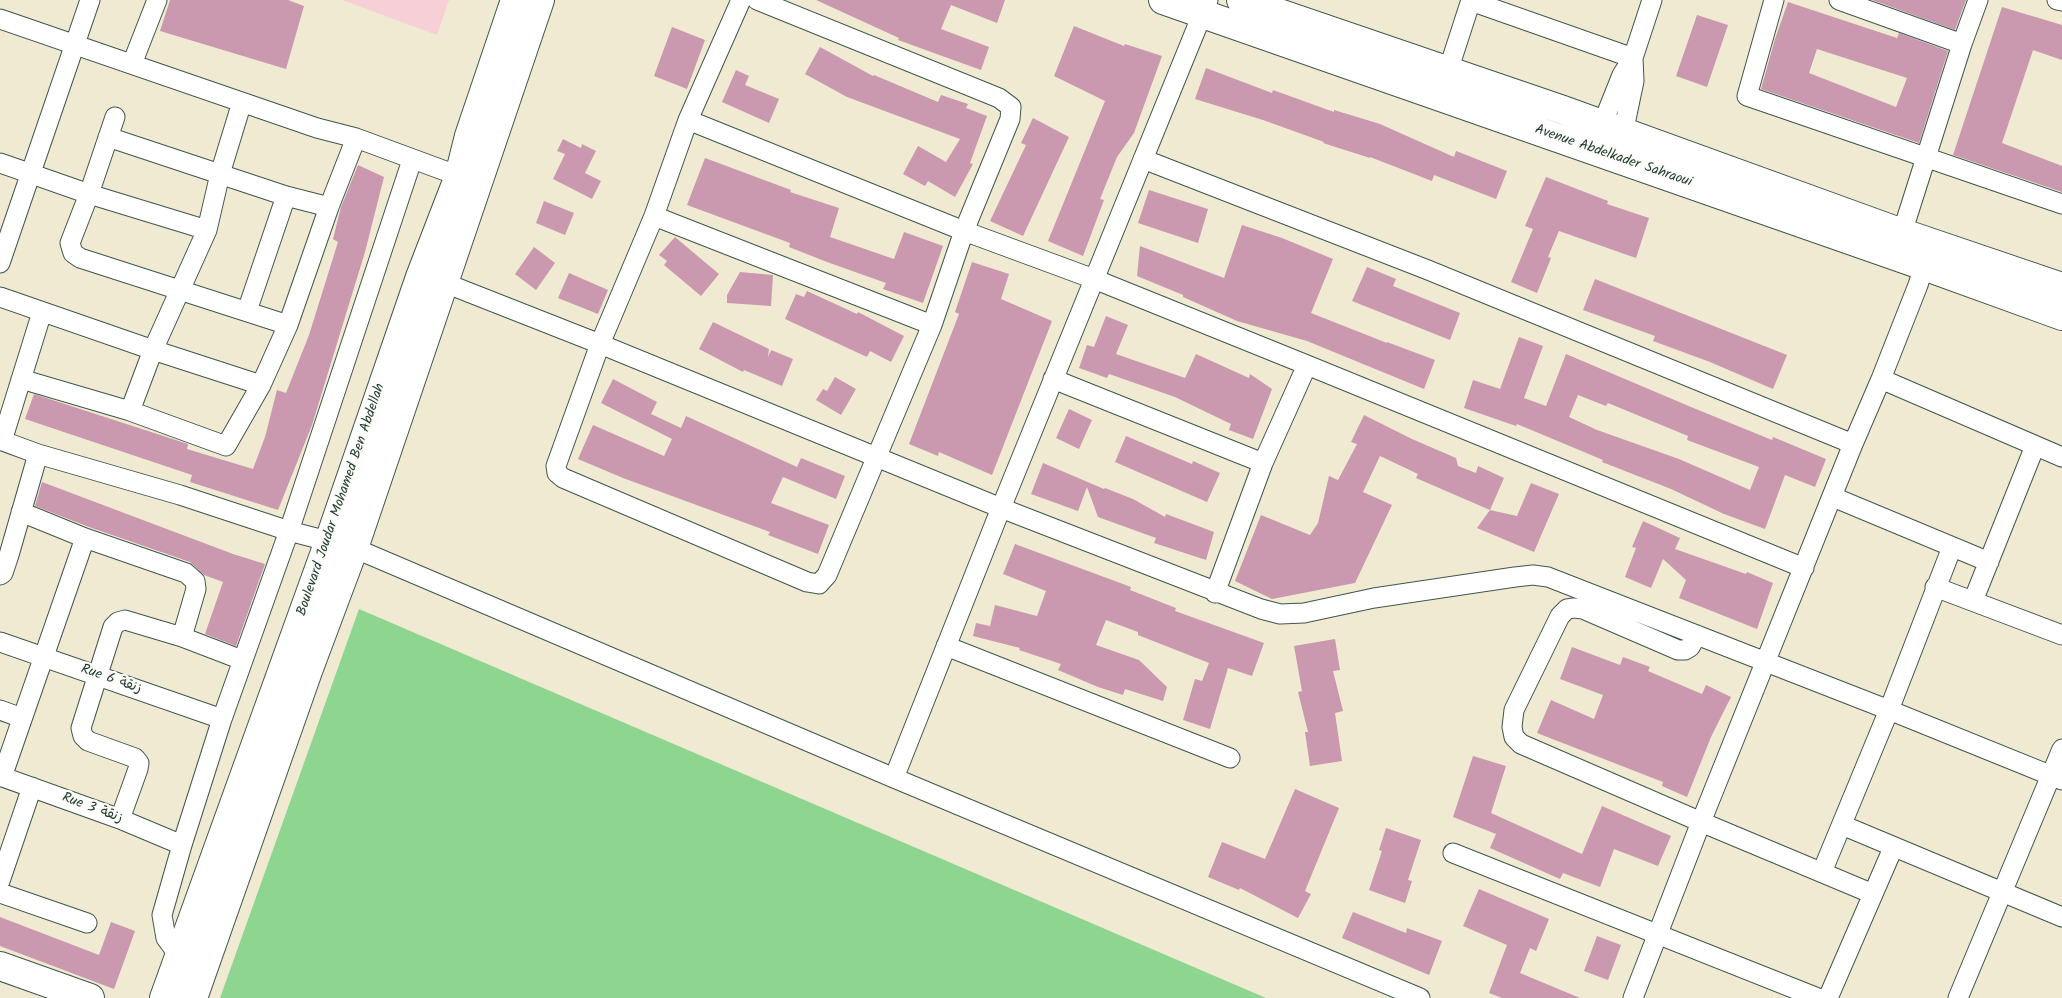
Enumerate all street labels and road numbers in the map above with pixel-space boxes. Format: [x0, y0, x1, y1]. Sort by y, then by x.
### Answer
street label: Avenue Abdelkader Sahraoui [1532, 122, 1694, 192]
street label: Boulevard Joudar Mohamed Ben Abdellah [294, 382, 390, 618]
street label: Rue 6 زنقة [78, 662, 144, 698]
street label: Rue 3 زنقة [59, 790, 125, 828]

